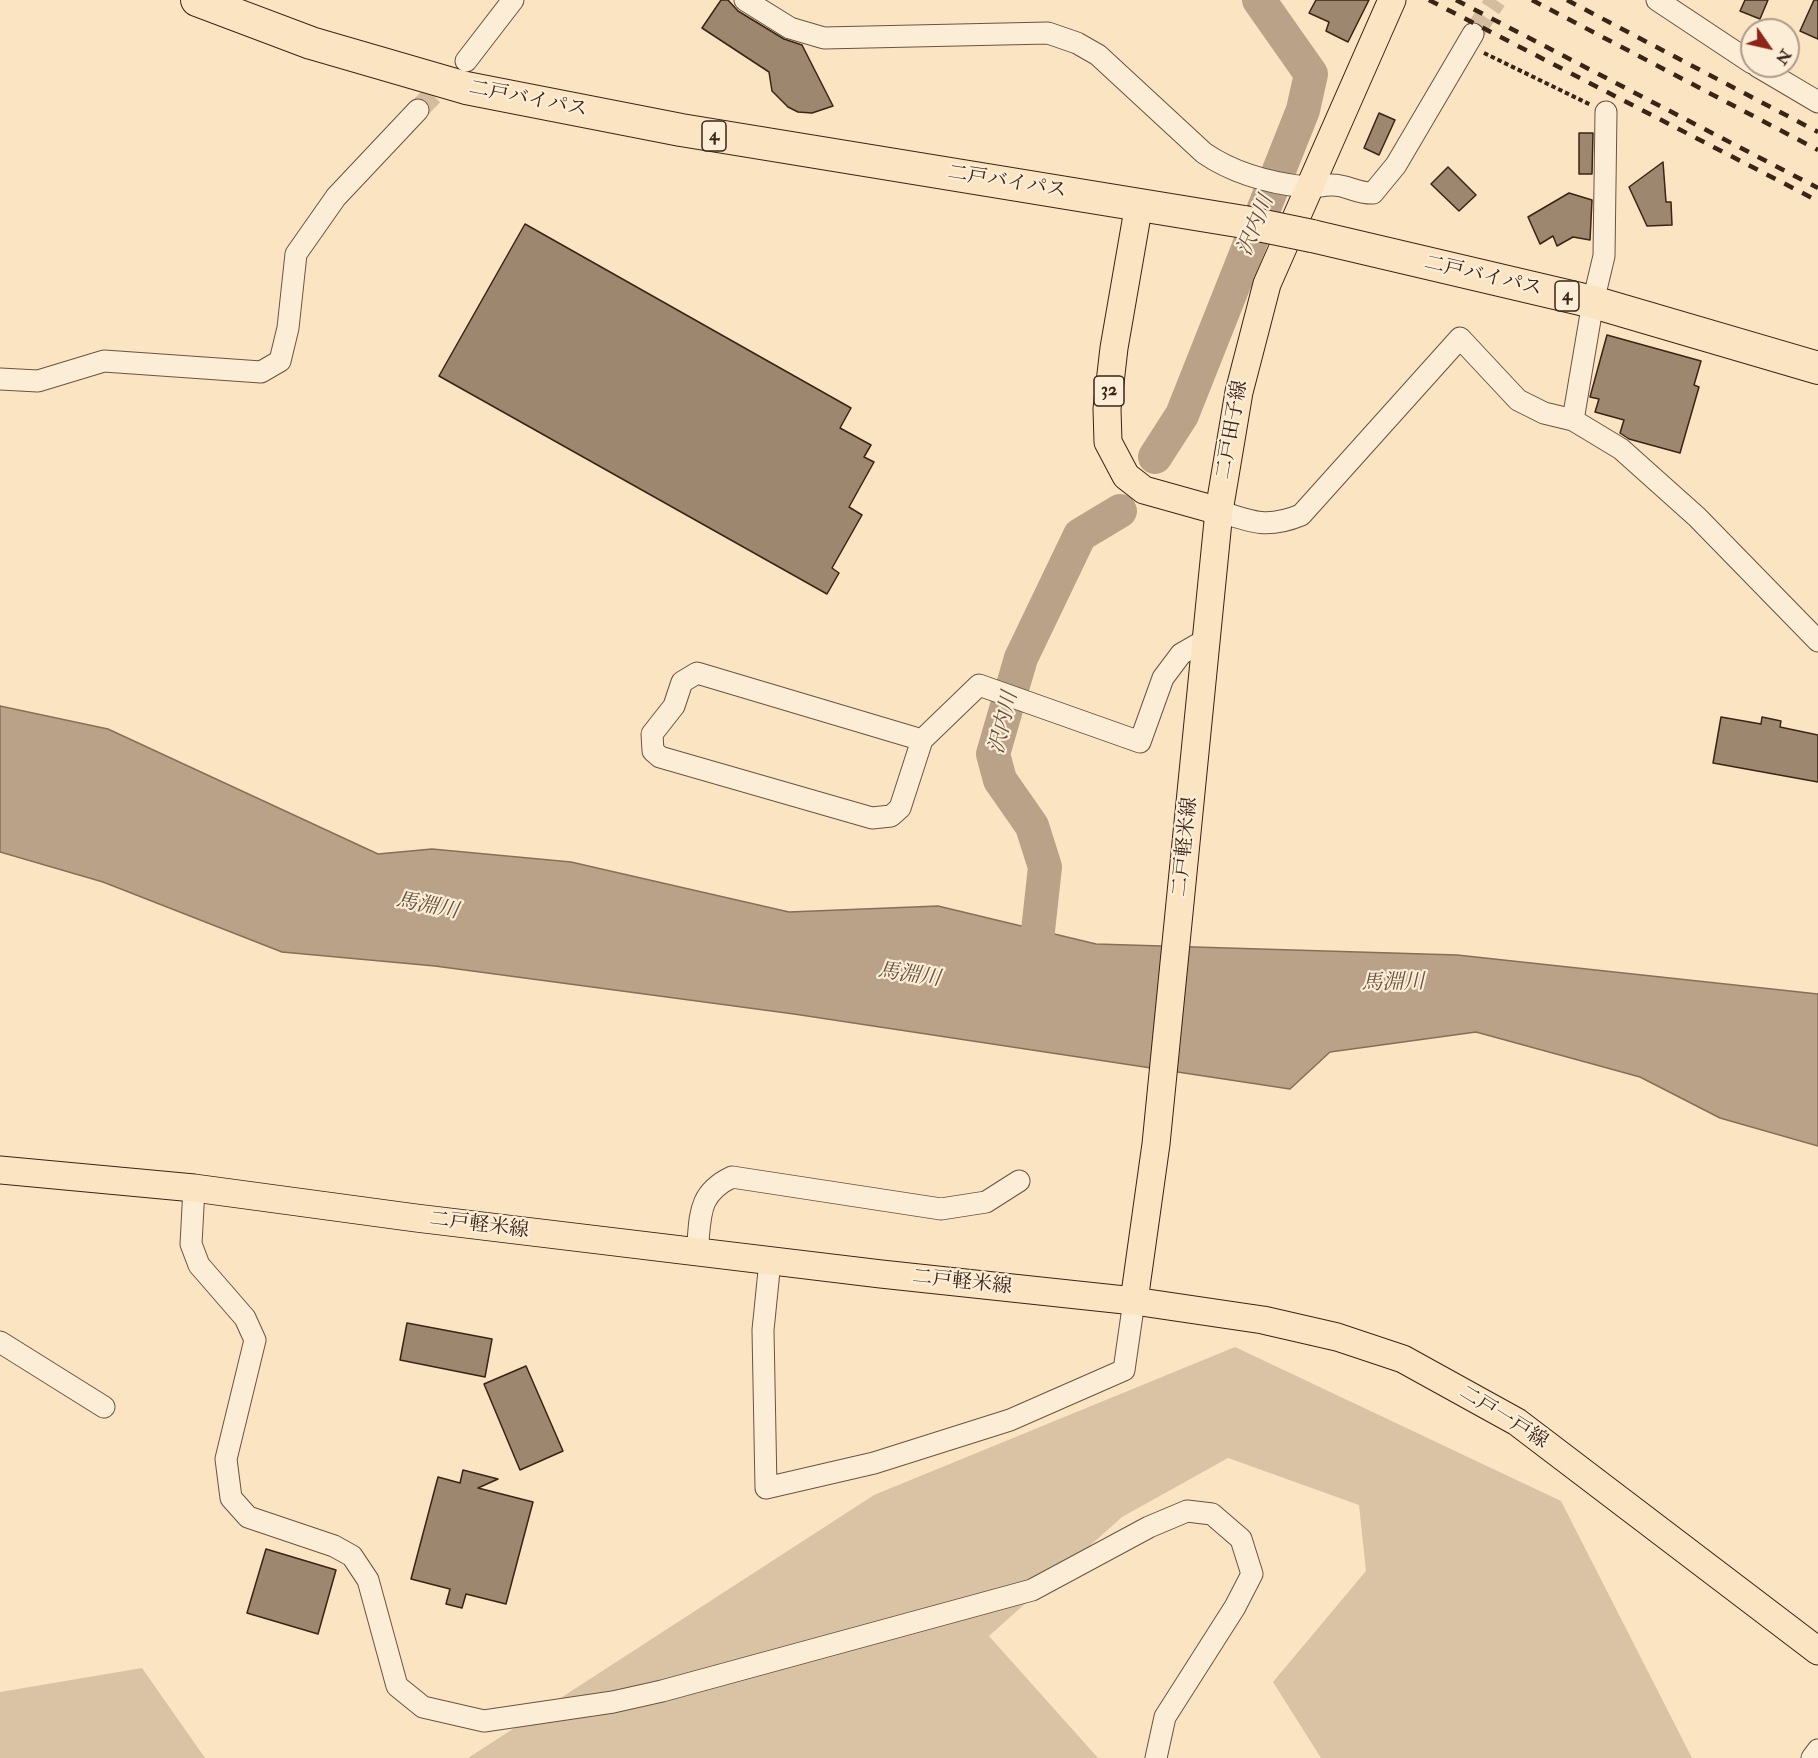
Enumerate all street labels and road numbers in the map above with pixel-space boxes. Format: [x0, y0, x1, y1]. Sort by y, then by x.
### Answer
street label: 二戸バイパス [467, 77, 589, 123]
road number: 4 [702, 121, 726, 151]
street label: 二戸バイパス [946, 162, 1068, 204]
street label: 二戸バイパス [1422, 252, 1544, 302]
road number: 4 [1555, 281, 1579, 311]
road number: 32 [1094, 376, 1124, 406]
street label: 二戸田子線 [1212, 379, 1254, 481]
street label: 二戸軽米線 [1169, 796, 1203, 898]
street label: 二戸軽米線 [428, 1208, 530, 1244]
street label: 二戸軽米線 [911, 1266, 1013, 1300]
street label: 二戸一戸線 [1454, 1381, 1552, 1455]

